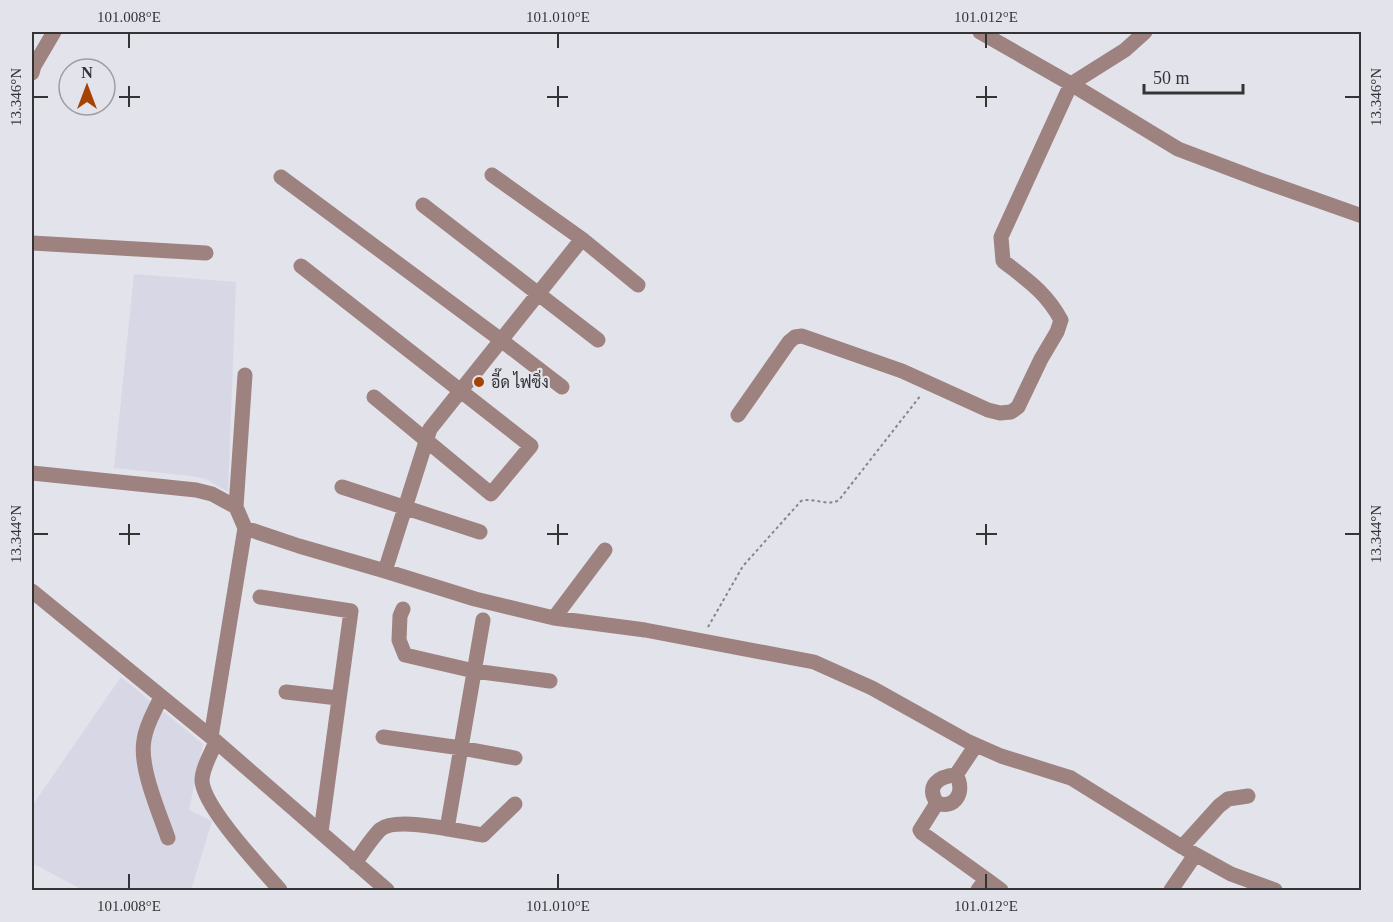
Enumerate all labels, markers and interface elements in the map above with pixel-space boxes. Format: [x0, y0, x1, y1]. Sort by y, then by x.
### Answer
text: 101.008°E [97, 9, 161, 25]
text: 101.010°E [526, 9, 590, 25]
text: 101.012°E [954, 9, 1018, 25]
north arrow [57, 57, 117, 117]
scale bar [1144, 57, 1243, 95]
text: N [81, 64, 93, 81]
text: 13.346°N [8, 68, 24, 126]
text: 50 m [1153, 68, 1190, 88]
text: 13.346°N [1368, 68, 1384, 126]
place label: อี๊ด ไฟซิ่ง [491, 368, 549, 391]
marker: อี๊ด ไฟซิ่ง [472, 375, 486, 389]
text: 13.344°N [8, 505, 24, 563]
text: 13.344°N [1368, 505, 1384, 563]
text: 101.008°E [97, 898, 161, 914]
text: 101.010°E [526, 898, 590, 914]
text: 101.012°E [954, 898, 1018, 914]

